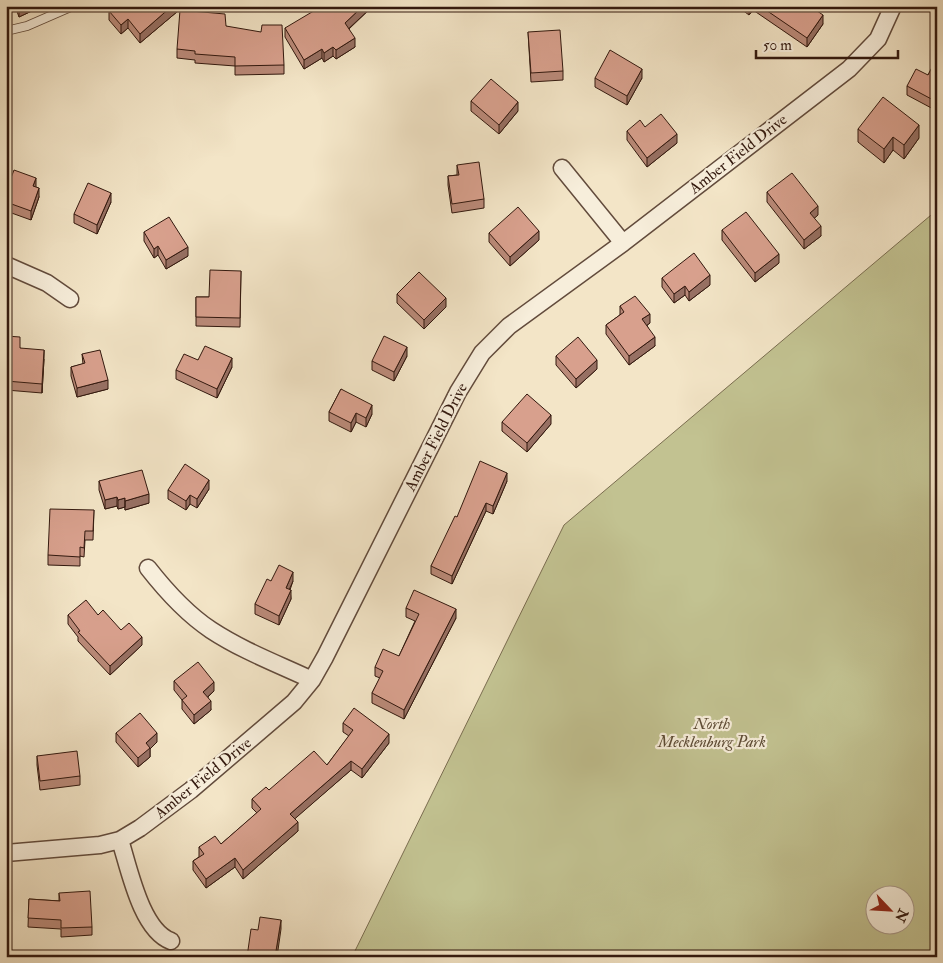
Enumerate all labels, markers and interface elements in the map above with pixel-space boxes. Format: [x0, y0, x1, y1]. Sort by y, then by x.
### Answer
scale bar [756, 28, 898, 60]
text: 50 m [763, 36, 792, 55]
street label: Amber Field Drive [684, 109, 791, 199]
street label: Amber Field Drive [400, 379, 472, 495]
park label: North Mecklenburg Park [657, 714, 766, 752]
street label: Amber Field Drive [150, 733, 256, 824]
north arrow [866, 886, 916, 936]
text: N [891, 905, 912, 925]

